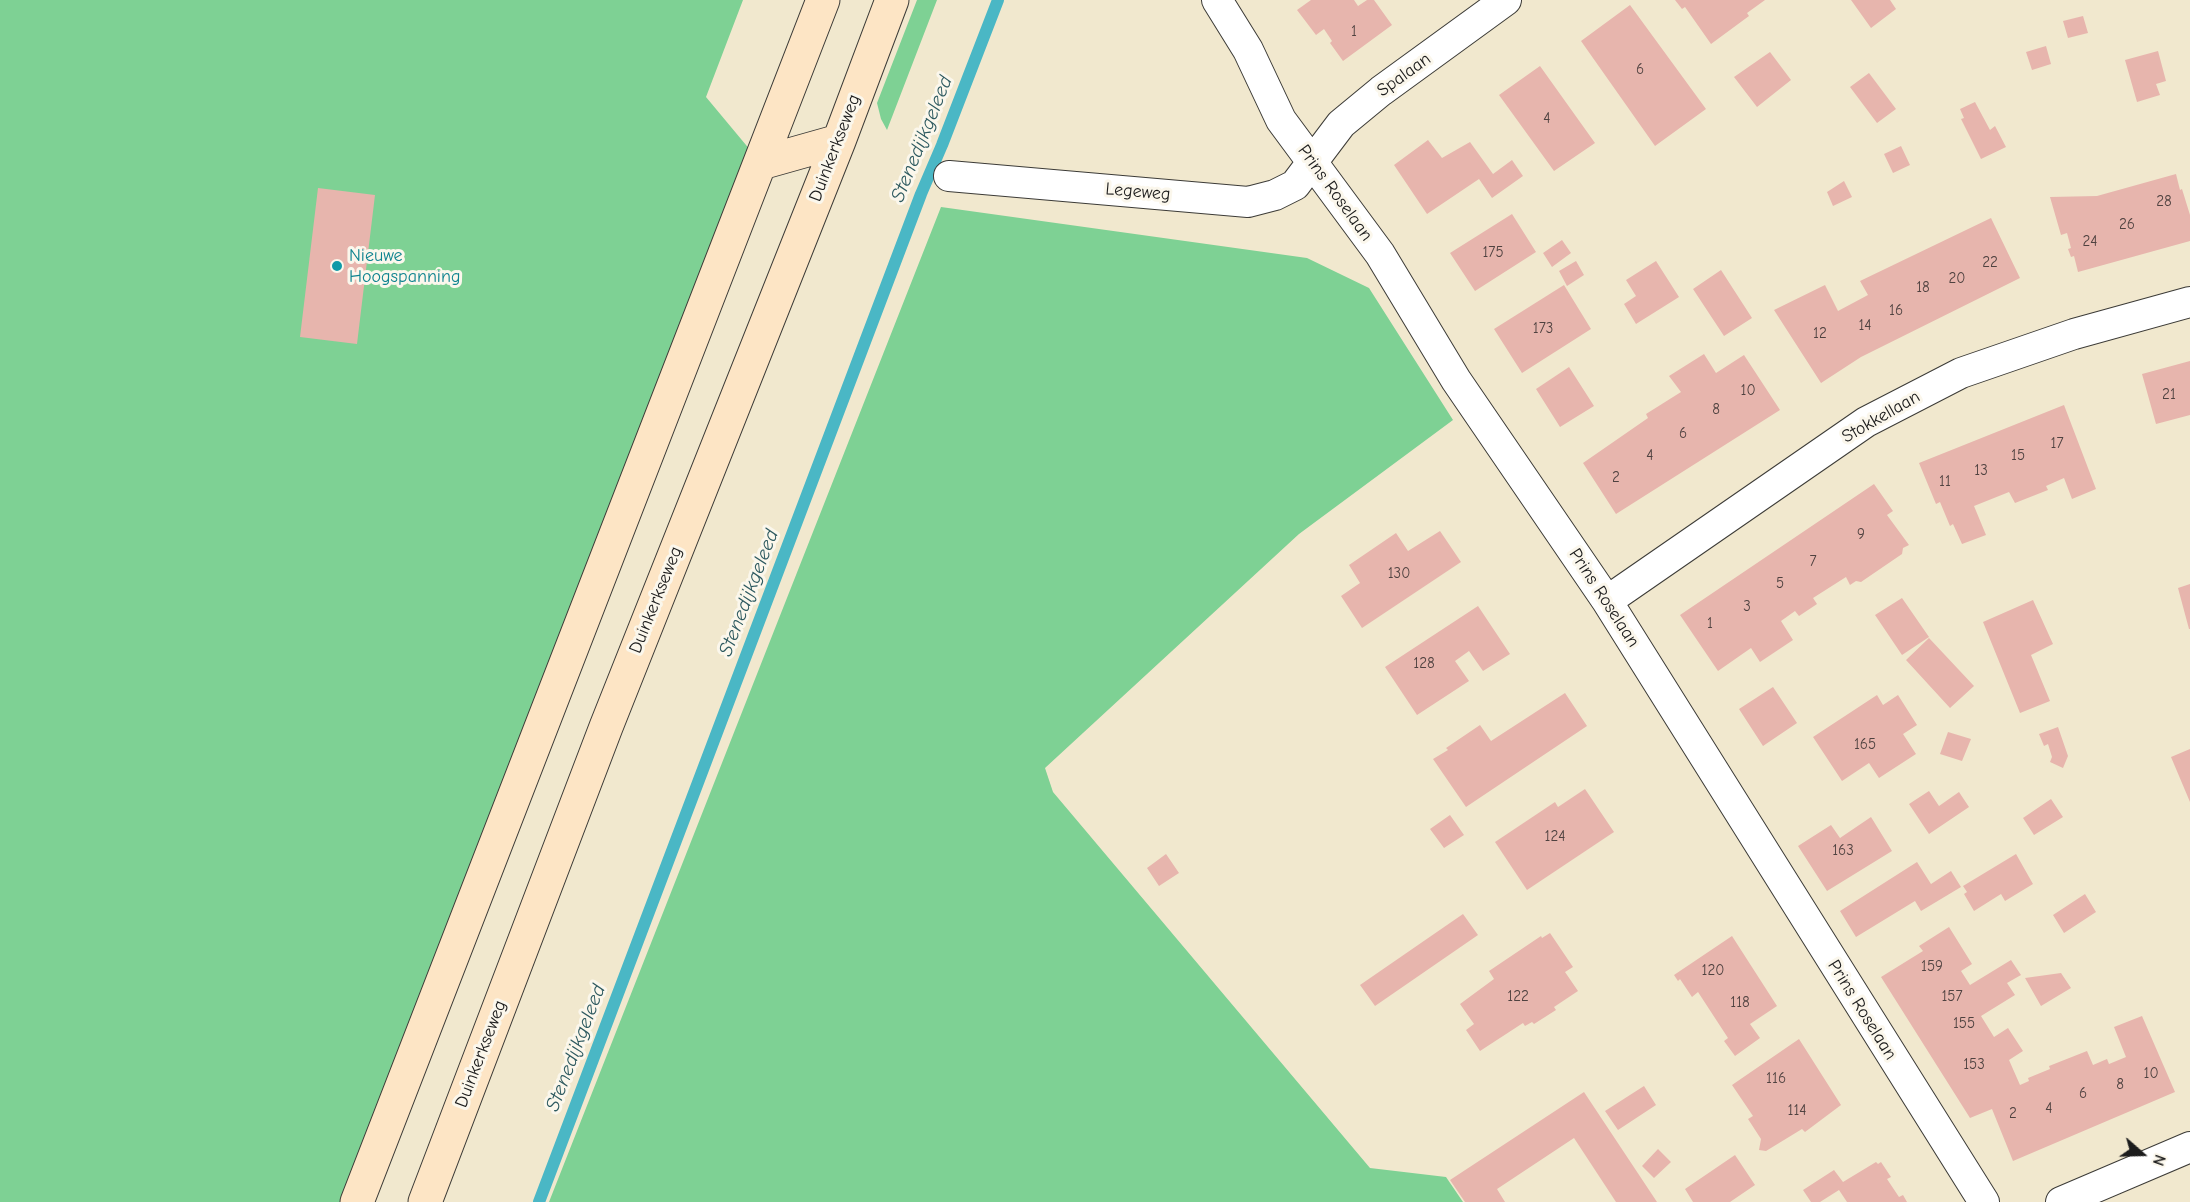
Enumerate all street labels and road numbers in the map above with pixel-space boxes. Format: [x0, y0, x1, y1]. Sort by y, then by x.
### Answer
street label: Spalaan [1373, 48, 1435, 102]
street label: Duinkerkseweg [805, 91, 865, 205]
street label: Prins Roselaan [1293, 141, 1377, 245]
street label: Legeweg [1105, 178, 1171, 206]
street label: Stokkellaan [1838, 386, 1924, 448]
street label: Duinkerkseweg [625, 543, 687, 657]
street label: Prins Roselaan [1564, 544, 1644, 652]
street label: Prins Roselaan [1823, 956, 1901, 1064]
street label: Duinkerkseweg [451, 997, 511, 1111]

